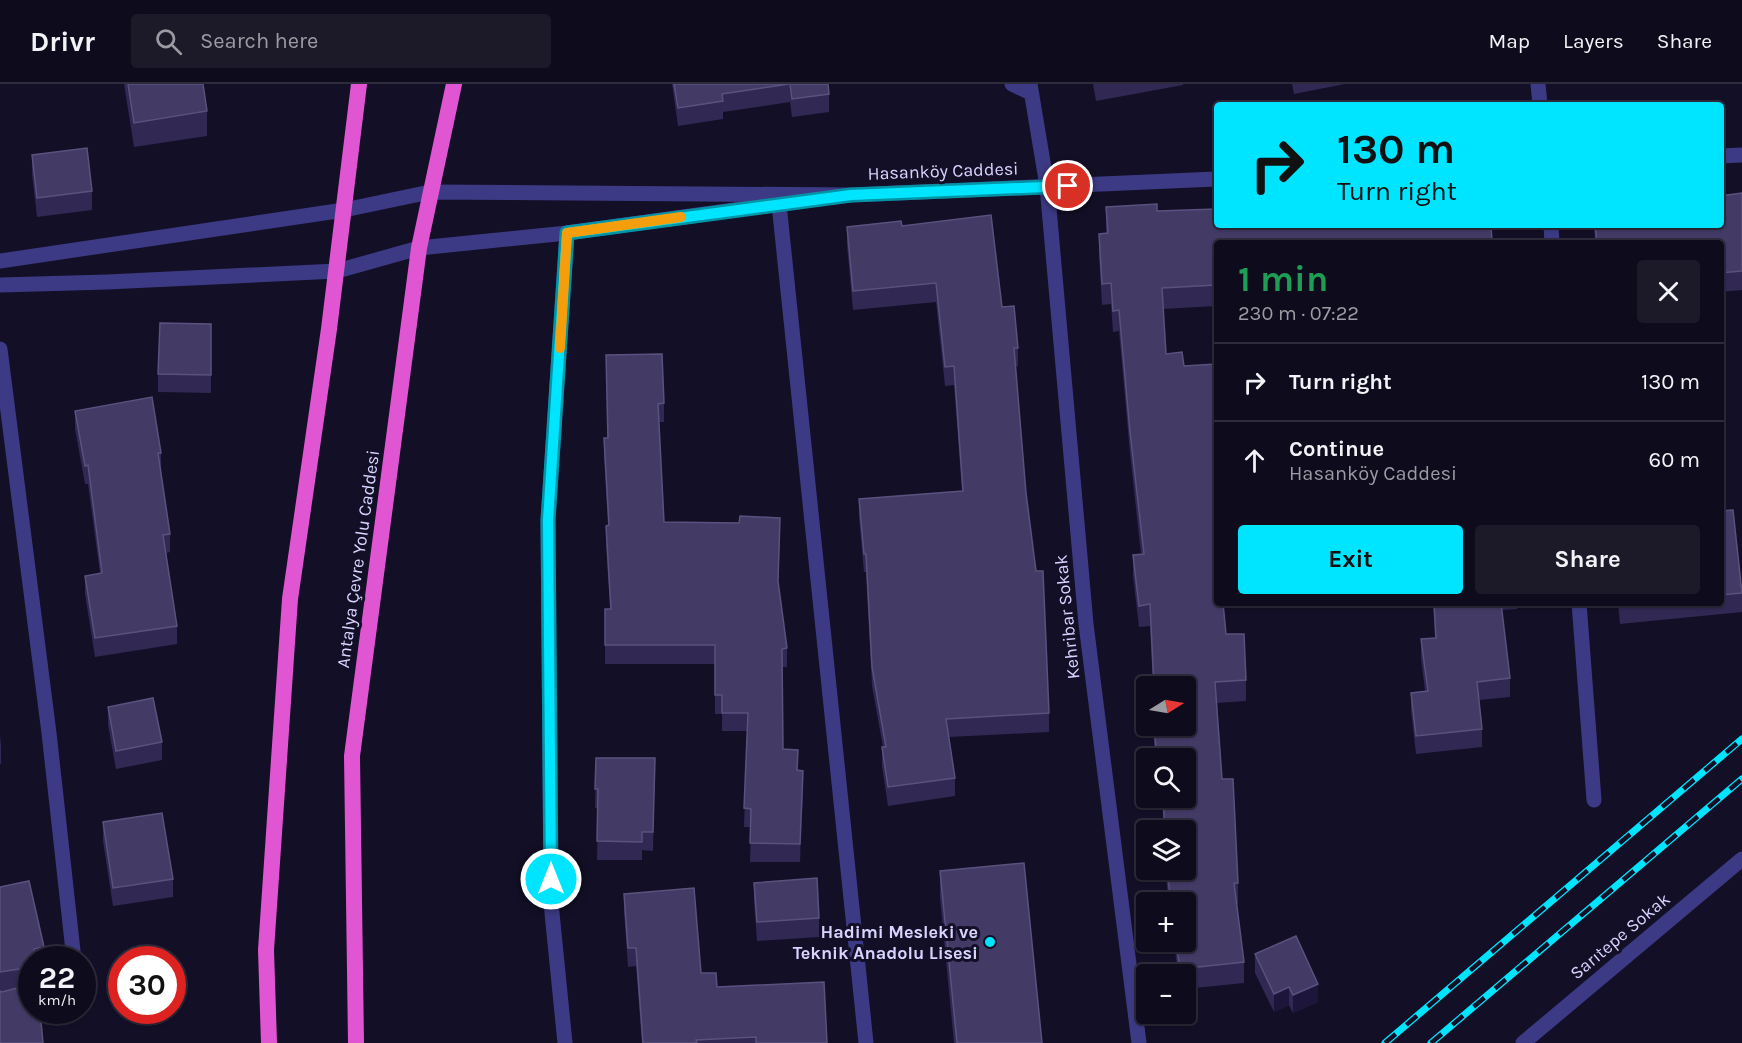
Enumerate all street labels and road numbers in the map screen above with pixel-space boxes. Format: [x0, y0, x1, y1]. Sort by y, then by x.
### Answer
street label: Hasanköy Caddesi [867, 157, 1019, 185]
street label: Antalya Çevre Yolu Caddesi [332, 449, 384, 669]
street label: Kehribar Sokak [1050, 554, 1084, 680]
street label: Sarıtepe Sokak [1566, 888, 1674, 984]

